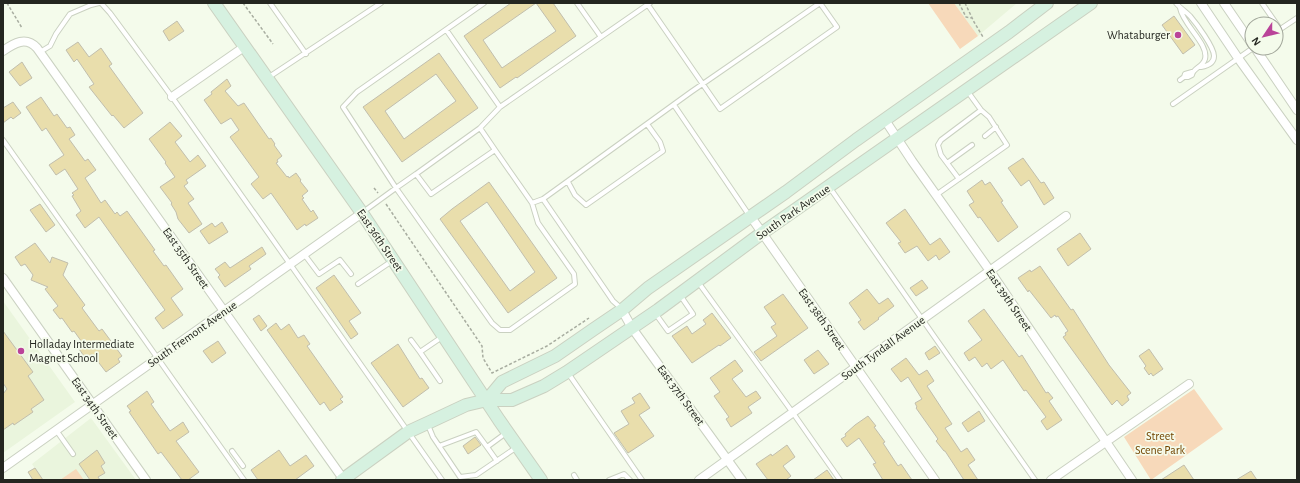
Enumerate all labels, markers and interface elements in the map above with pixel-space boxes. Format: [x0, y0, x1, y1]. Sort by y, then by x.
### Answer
north arrow [1244, 16, 1284, 56]
place label: Whataburger [1107, 29, 1170, 41]
marker: Whataburger [1173, 30, 1183, 40]
text: N [1250, 35, 1263, 48]
street label: South Park Avenue [754, 182, 832, 242]
street label: East 36th Street [355, 207, 405, 273]
street label: East 35th Street [161, 225, 212, 291]
street label: East 39th Street [984, 267, 1034, 333]
street label: East 38th Street [796, 286, 848, 352]
street label: South Fremont Avenue [145, 299, 239, 369]
street label: South Tyndall Avenue [839, 314, 928, 383]
place label: Holladay Intermediate Magnet School [29, 338, 134, 364]
marker: Holladay Intermediate Magnet School [16, 346, 26, 356]
street label: East 37th Street [655, 363, 707, 428]
street label: East 34th Street [69, 375, 121, 441]
park label: Street Scene Park [1135, 430, 1186, 456]

